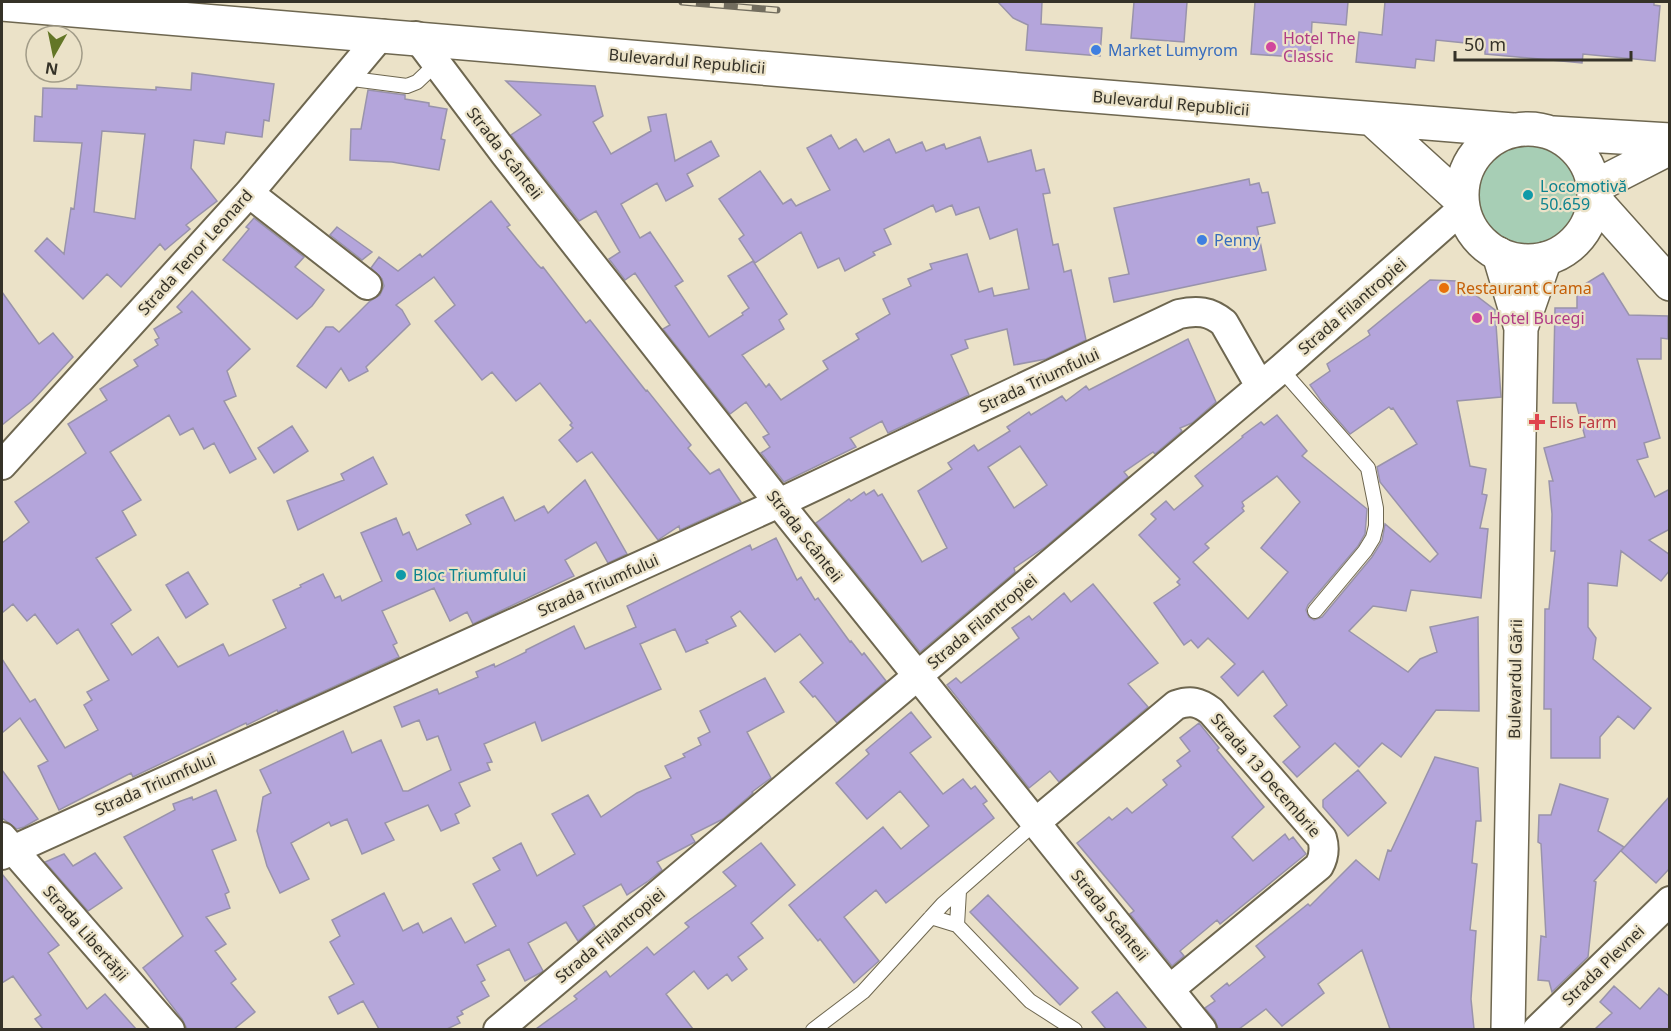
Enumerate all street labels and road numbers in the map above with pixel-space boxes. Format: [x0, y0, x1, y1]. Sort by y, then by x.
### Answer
street label: Bulevardul Republicii [608, 43, 766, 79]
street label: Bulevardul Republicii [1092, 85, 1250, 121]
street label: Strada Scânteii [462, 102, 548, 204]
street label: Strada Tenor Leonard [133, 184, 257, 320]
street label: Strada Filantropiei [1293, 253, 1411, 359]
street label: Strada Triumfului [975, 343, 1103, 417]
street label: Strada Scânteii [762, 485, 848, 587]
street label: Strada Triumfului [534, 549, 662, 621]
street label: Strada Filantropiei [922, 569, 1042, 673]
street label: Bulevardul Gării [1503, 619, 1527, 739]
street label: Strada 13 Decembrie [1206, 708, 1326, 842]
street label: Strada Triumfului [91, 748, 219, 820]
street label: Strada Scânteii [1066, 865, 1154, 965]
street label: Strada Libertății [38, 881, 134, 985]
street label: Strada Filantropiei [550, 883, 670, 987]
street label: Strada Plevnei [1557, 920, 1649, 1010]

